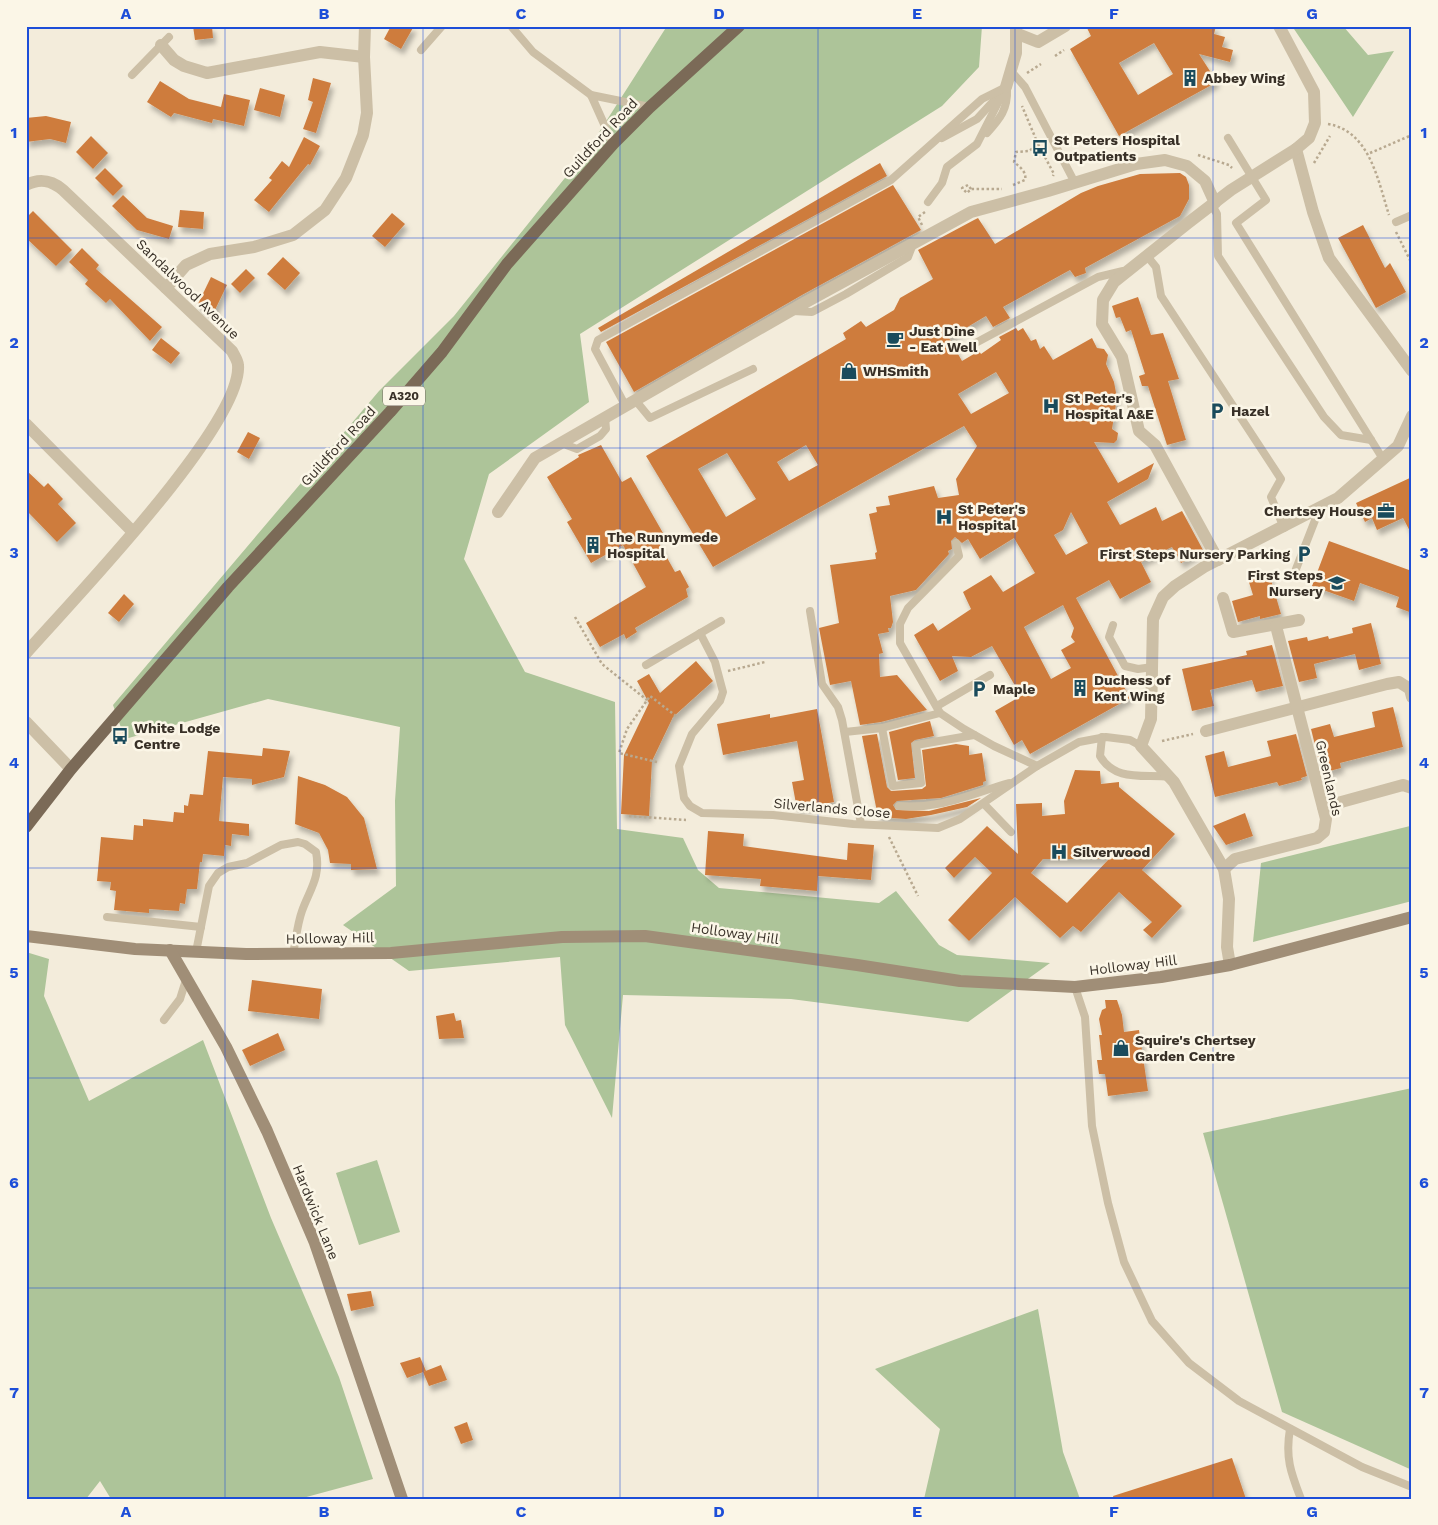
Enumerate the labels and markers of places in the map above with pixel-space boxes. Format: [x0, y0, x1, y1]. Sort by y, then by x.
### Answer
building icon: Abbey Wing [1180, 68, 1200, 88]
place label: Abbey Wing [1204, 70, 1285, 86]
place label: St Peters Hospital Outpatients [1054, 132, 1180, 164]
bus stop icon: St Peters Hospital Outpatients [1030, 138, 1050, 158]
place label: Just Dine - Eat Well [909, 323, 978, 355]
cafe icon: Just Dine - Eat Well [885, 329, 905, 349]
shop icon: WHSmith [839, 361, 859, 381]
place label: WHSmith [863, 363, 929, 379]
place label: St Peter's Hospital A&E [1065, 390, 1154, 422]
hospital icon: St Peter's Hospital A&E [1041, 396, 1061, 416]
parking icon: Hazel [1207, 401, 1227, 421]
place label: Hazel [1231, 403, 1270, 419]
place label: St Peter's Hospital [958, 501, 1026, 533]
office icon: Chertsey House [1376, 501, 1396, 521]
place label: Chertsey House [1264, 503, 1372, 519]
hospital icon: St Peter's Hospital [934, 507, 954, 527]
place label: The Runnymede Hospital [607, 529, 718, 561]
building icon: The Runnymede Hospital [583, 535, 603, 555]
parking icon: First Steps Nursery Parking [1294, 544, 1314, 564]
place label: First Steps Nursery Parking [1100, 546, 1290, 562]
place label: First Steps Nursery [1247, 567, 1324, 599]
school or university icon: First Steps Nursery [1327, 573, 1347, 593]
place label: Duchess of Kent Wing [1094, 672, 1171, 704]
building icon: Duchess of Kent Wing [1070, 678, 1090, 698]
parking icon: Maple [969, 679, 989, 699]
place label: Maple [993, 681, 1035, 697]
place label: White Lodge Centre [134, 720, 220, 752]
bus stop icon: White Lodge Centre [110, 726, 130, 746]
hospital icon: Silverwood [1049, 842, 1069, 862]
place label: Silverwood [1073, 844, 1150, 860]
place label: Squire's Chertsey Garden Centre [1135, 1032, 1256, 1064]
shop icon: Squire's Chertsey Garden Centre [1111, 1038, 1131, 1058]

